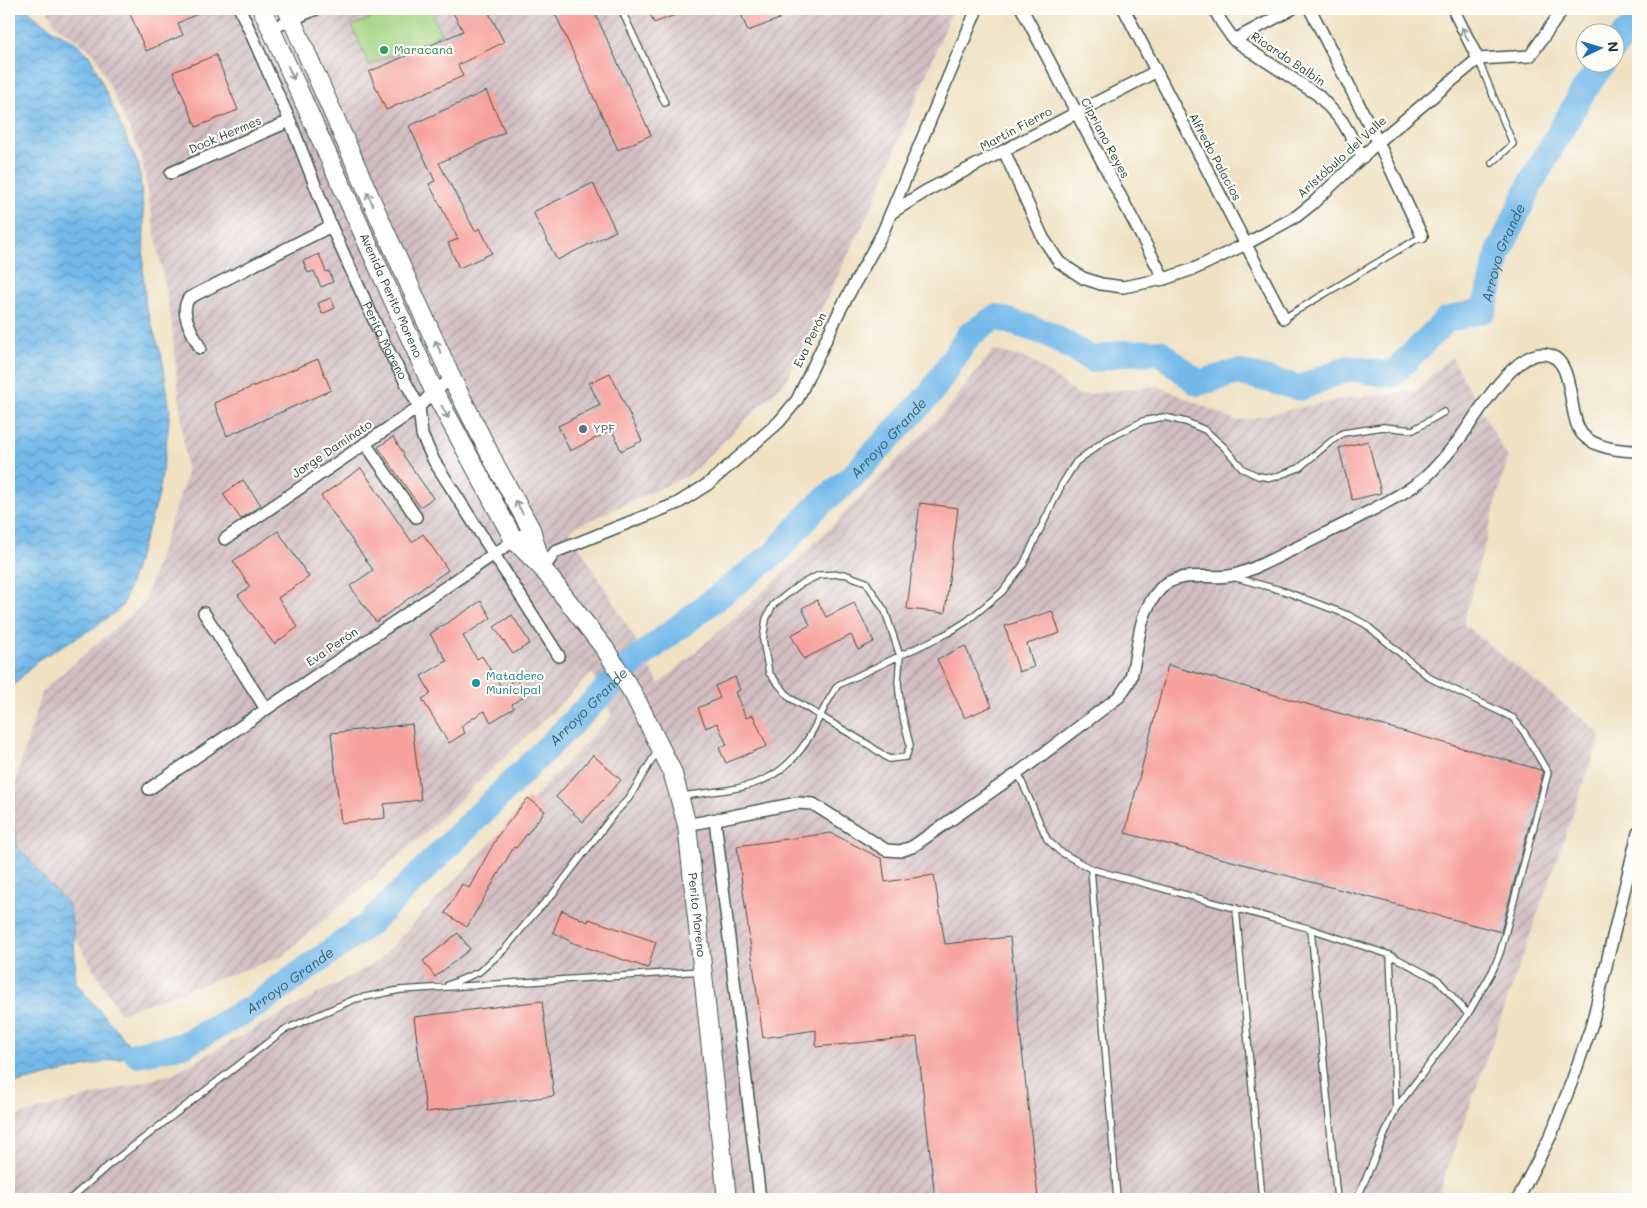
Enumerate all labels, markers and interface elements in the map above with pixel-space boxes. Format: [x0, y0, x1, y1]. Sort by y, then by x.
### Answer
north arrow [1574, 22, 1624, 72]
street label: Ricardo Balbín [1248, 27, 1329, 89]
one-way arrow [1460, 27, 1470, 42]
place label: Maracaná [394, 41, 453, 57]
text: N [1604, 41, 1623, 53]
marker: Maracaná [378, 44, 390, 56]
one-way arrow [286, 65, 296, 80]
street label: Cipriano Reyes [1078, 94, 1134, 181]
street label: Martín Fierro [977, 102, 1054, 154]
street label: Alfredo Palacios [1186, 110, 1246, 203]
street label: Dock Hermes [186, 112, 264, 157]
street label: Aristóbulo del Valle [1293, 112, 1389, 201]
one-way arrow [365, 192, 375, 207]
water label: Arroyo Grande [1476, 200, 1529, 304]
street label: Avenida Perito Moreno [357, 232, 425, 360]
street label: Perito Moreno [359, 300, 411, 382]
street label: Eva Perón [789, 309, 829, 370]
one-way arrow [432, 340, 442, 355]
water label: Arroyo Grande [846, 393, 931, 482]
one-way arrow [441, 404, 451, 418]
street label: Jorge Daminato [288, 415, 375, 481]
place label: YPF [593, 420, 615, 436]
marker: YPF [577, 423, 589, 435]
one-way arrow [514, 501, 524, 515]
street label: Eva Perón [302, 623, 360, 669]
water label: Arroyo Grande [545, 663, 632, 750]
place label: Matadero Municipal [486, 667, 544, 697]
marker: Matadero Municipal [470, 677, 482, 689]
street label: Perito Moreno [685, 872, 710, 958]
water label: Arroyo Grande [243, 942, 337, 1018]

